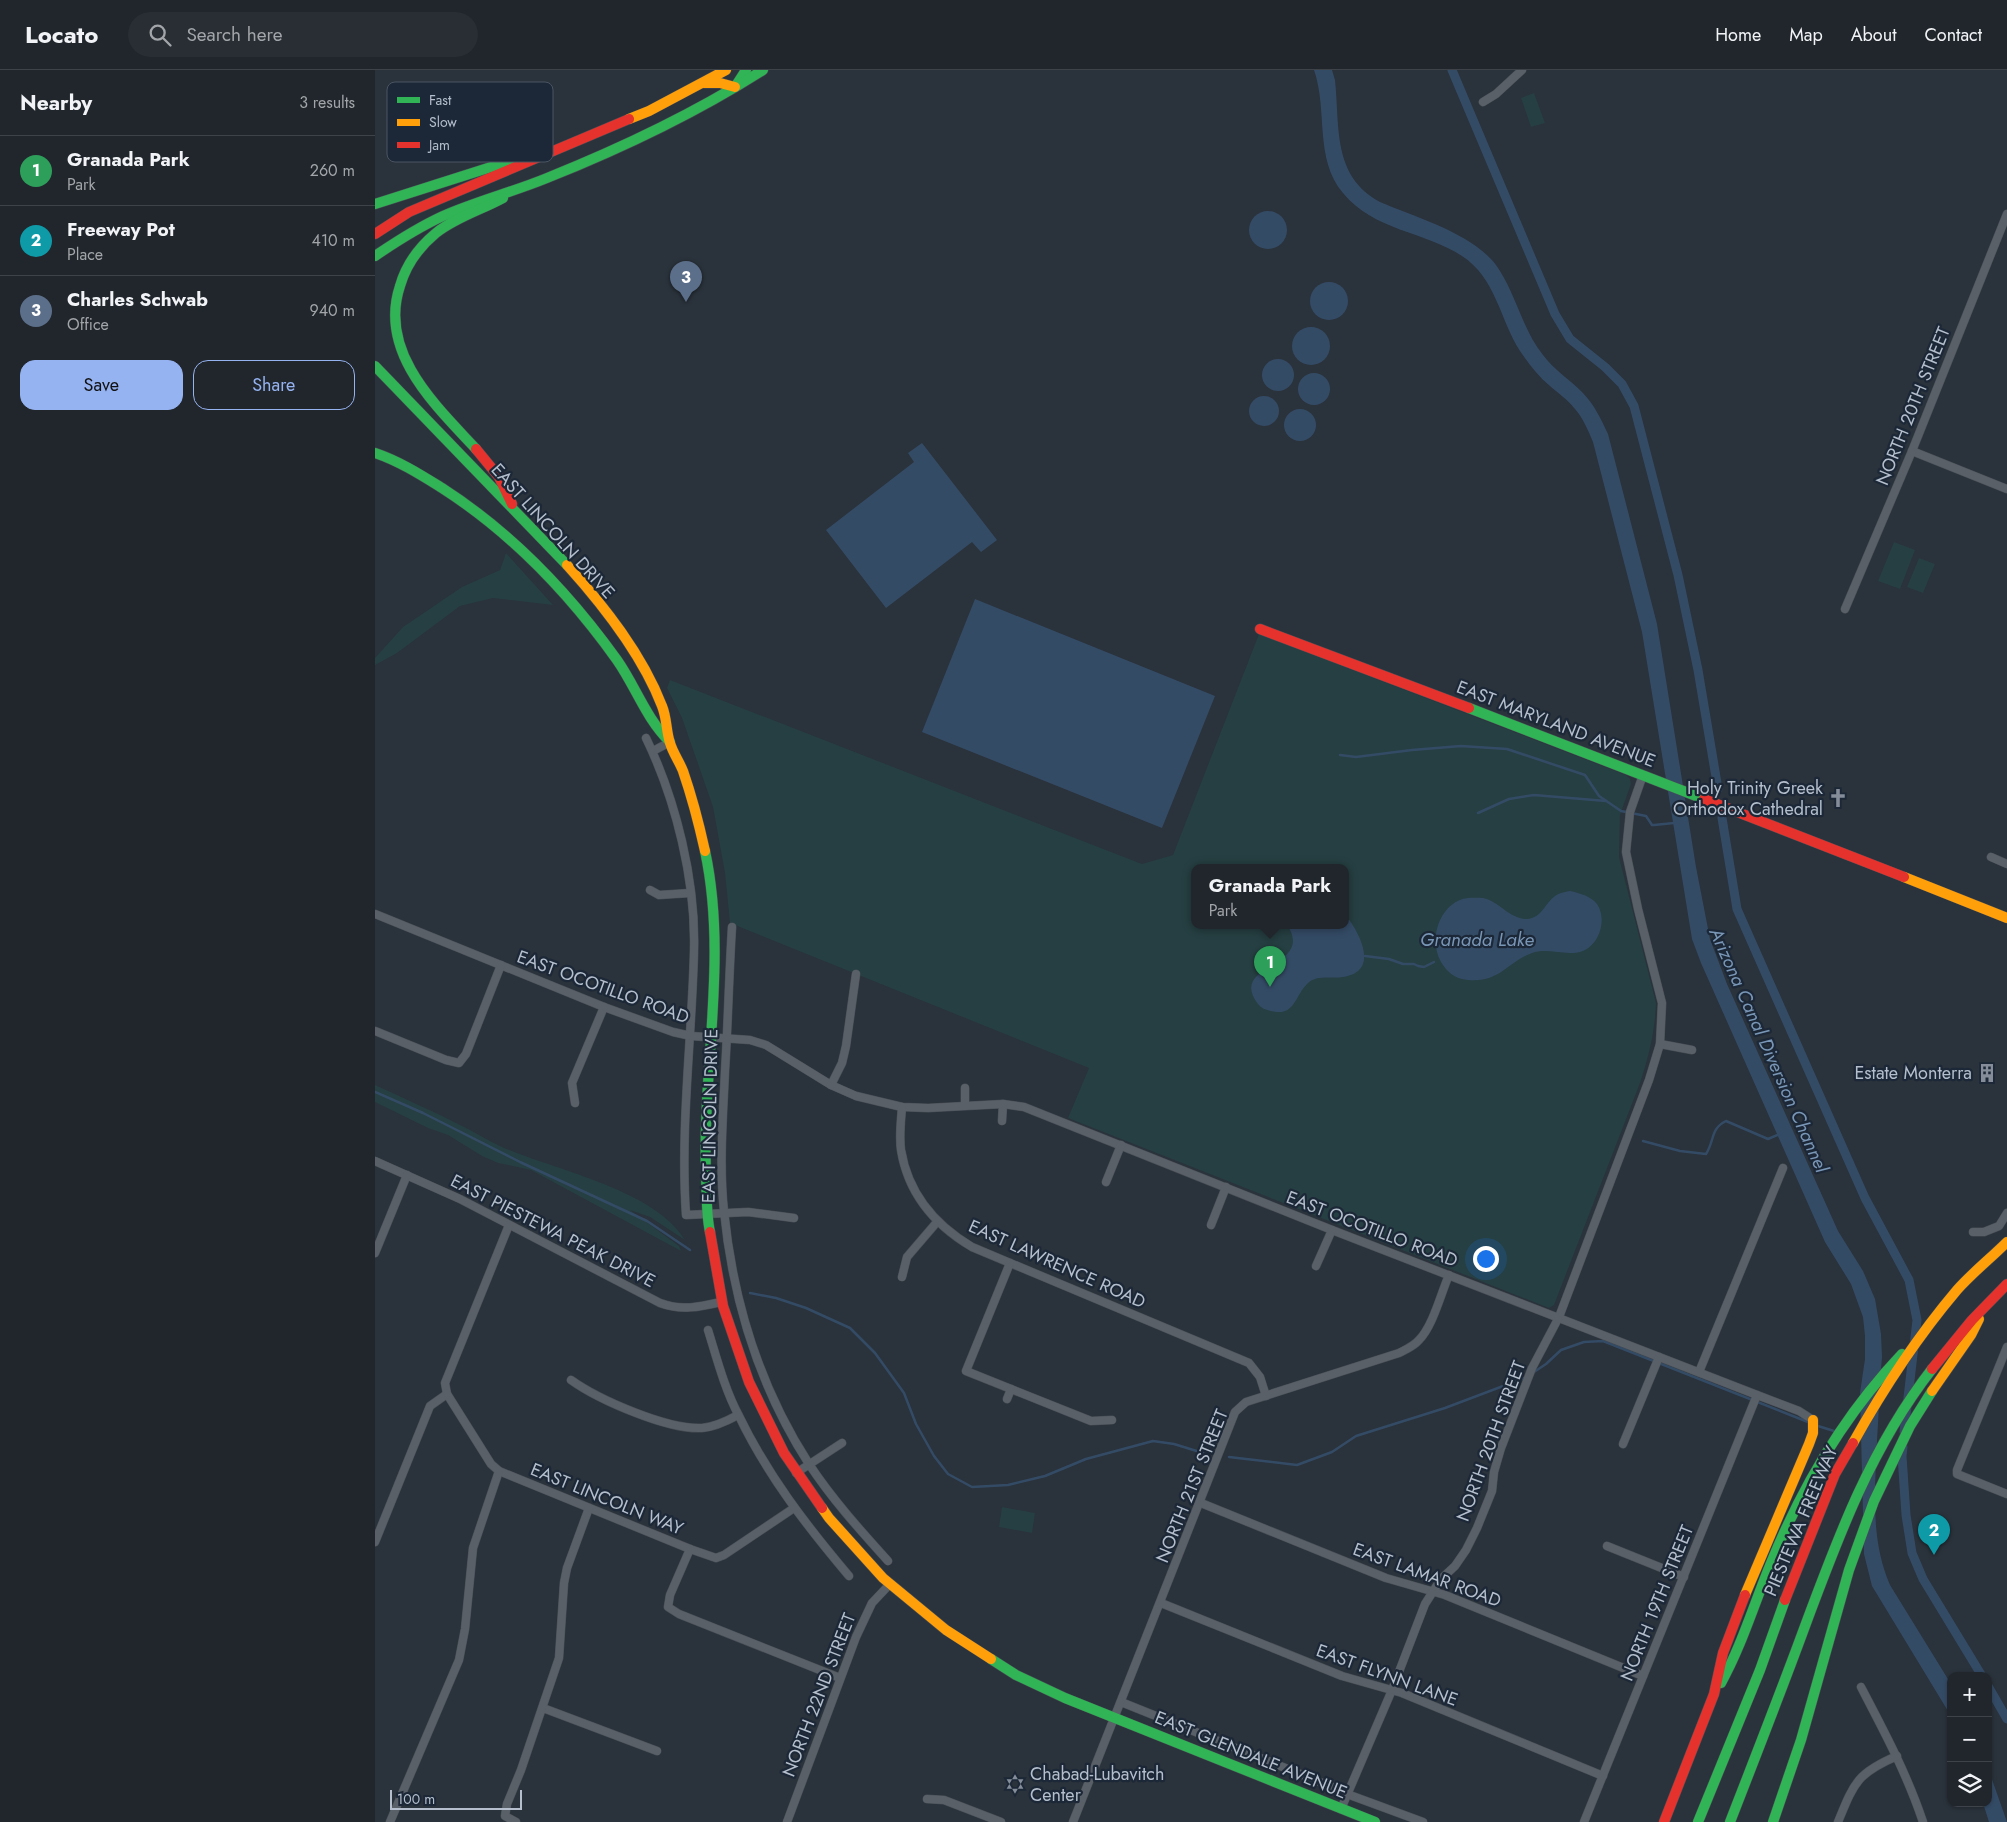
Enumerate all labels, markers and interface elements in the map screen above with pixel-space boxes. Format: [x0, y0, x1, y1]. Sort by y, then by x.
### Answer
search box [128, 12, 478, 57]
text: Locato [25, 17, 98, 52]
icon: search [146, 21, 174, 49]
text: Search here [186, 21, 283, 48]
text: Home [1715, 22, 1761, 48]
text: Map [1789, 22, 1823, 48]
text: About [1851, 22, 1896, 48]
text: Contact [1924, 22, 1982, 48]
legend [387, 82, 553, 162]
text: Nearby [20, 88, 92, 118]
text: Fast [429, 90, 452, 110]
text: 3 results [299, 91, 355, 114]
text: Slow [429, 112, 457, 132]
text: Jam [427, 135, 450, 155]
text: Granada Park [67, 146, 190, 173]
text: 1 [32, 159, 40, 182]
text: 260 m [310, 159, 355, 182]
text: Park [67, 173, 96, 196]
text: Freeway Pot [67, 216, 175, 243]
text: 2 [31, 229, 41, 252]
text: 410 m [312, 229, 355, 252]
text: Place [67, 243, 103, 266]
pin: 3 [670, 261, 702, 302]
text: Charles Schwab [67, 286, 208, 313]
text: 3 [31, 299, 41, 322]
text: 940 m [310, 299, 355, 322]
text: Office [67, 313, 109, 336]
street label: NORTH 20TH STREET [1869, 322, 1957, 489]
button: Save [20, 360, 183, 410]
button: Share [193, 360, 355, 410]
street label: EAST LINCOLN DRIVE [485, 458, 621, 604]
street label: EAST MARYLAND AVENUE [1453, 674, 1659, 774]
place label: Holy Trinity Greek Orthodox Cathedral [1673, 775, 1823, 822]
church icon: Holy Trinity Greek Orthodox Cathedral [1827, 787, 1849, 809]
popup [1191, 864, 1349, 929]
text: Granada Park [1209, 872, 1331, 899]
text: Park [1209, 899, 1237, 922]
water label: Arizona Canal Diversion Channel [1702, 922, 1836, 1177]
water label: Granada Lake [1420, 926, 1535, 953]
street label: EAST OCOTILLO ROAD [513, 944, 693, 1030]
pin: 1 [1254, 946, 1286, 987]
street label: EAST LINCOLN DRIVE [695, 1029, 725, 1203]
place label: Estate Monterra [1854, 1060, 1972, 1086]
building icon: Estate Monterra [1976, 1062, 1998, 1084]
street label: EAST PIESTEWA PEAK DRIVE [446, 1168, 660, 1294]
street label: EAST OCOTILLO ROAD [1283, 1184, 1461, 1274]
street label: EAST LAWRENCE ROAD [964, 1213, 1150, 1315]
your location [1473, 1246, 1499, 1272]
street label: NORTH 20TH STREET [1450, 1357, 1532, 1525]
street label: NORTH 21ST STREET [1149, 1405, 1235, 1567]
street label: PIESTEWA FREEWAY [1758, 1441, 1845, 1600]
street label: EAST LINCOLN WAY [527, 1456, 688, 1542]
pin: 2 [1918, 1514, 1950, 1555]
street label: NORTH 19TH STREET [1614, 1521, 1700, 1685]
street label: EAST LAMAR ROAD [1349, 1536, 1505, 1614]
street label: NORTH 22ND STREET [776, 1609, 862, 1781]
street label: EAST FLYNN LANE [1313, 1637, 1461, 1713]
map controls [1947, 1672, 1992, 1807]
button: + [1947, 1672, 1992, 1717]
street label: EAST GLENDALE AVENUE [1151, 1704, 1351, 1806]
button: − [1947, 1717, 1992, 1762]
place label: Chabad-Lubavitch Center [1030, 1761, 1164, 1808]
button: layers [1947, 1762, 1992, 1807]
synagogue icon: Chabad-Lubavitch Center [1004, 1773, 1026, 1795]
scale bar [390, 1787, 523, 1810]
text: 100 m [397, 1789, 435, 1809]

